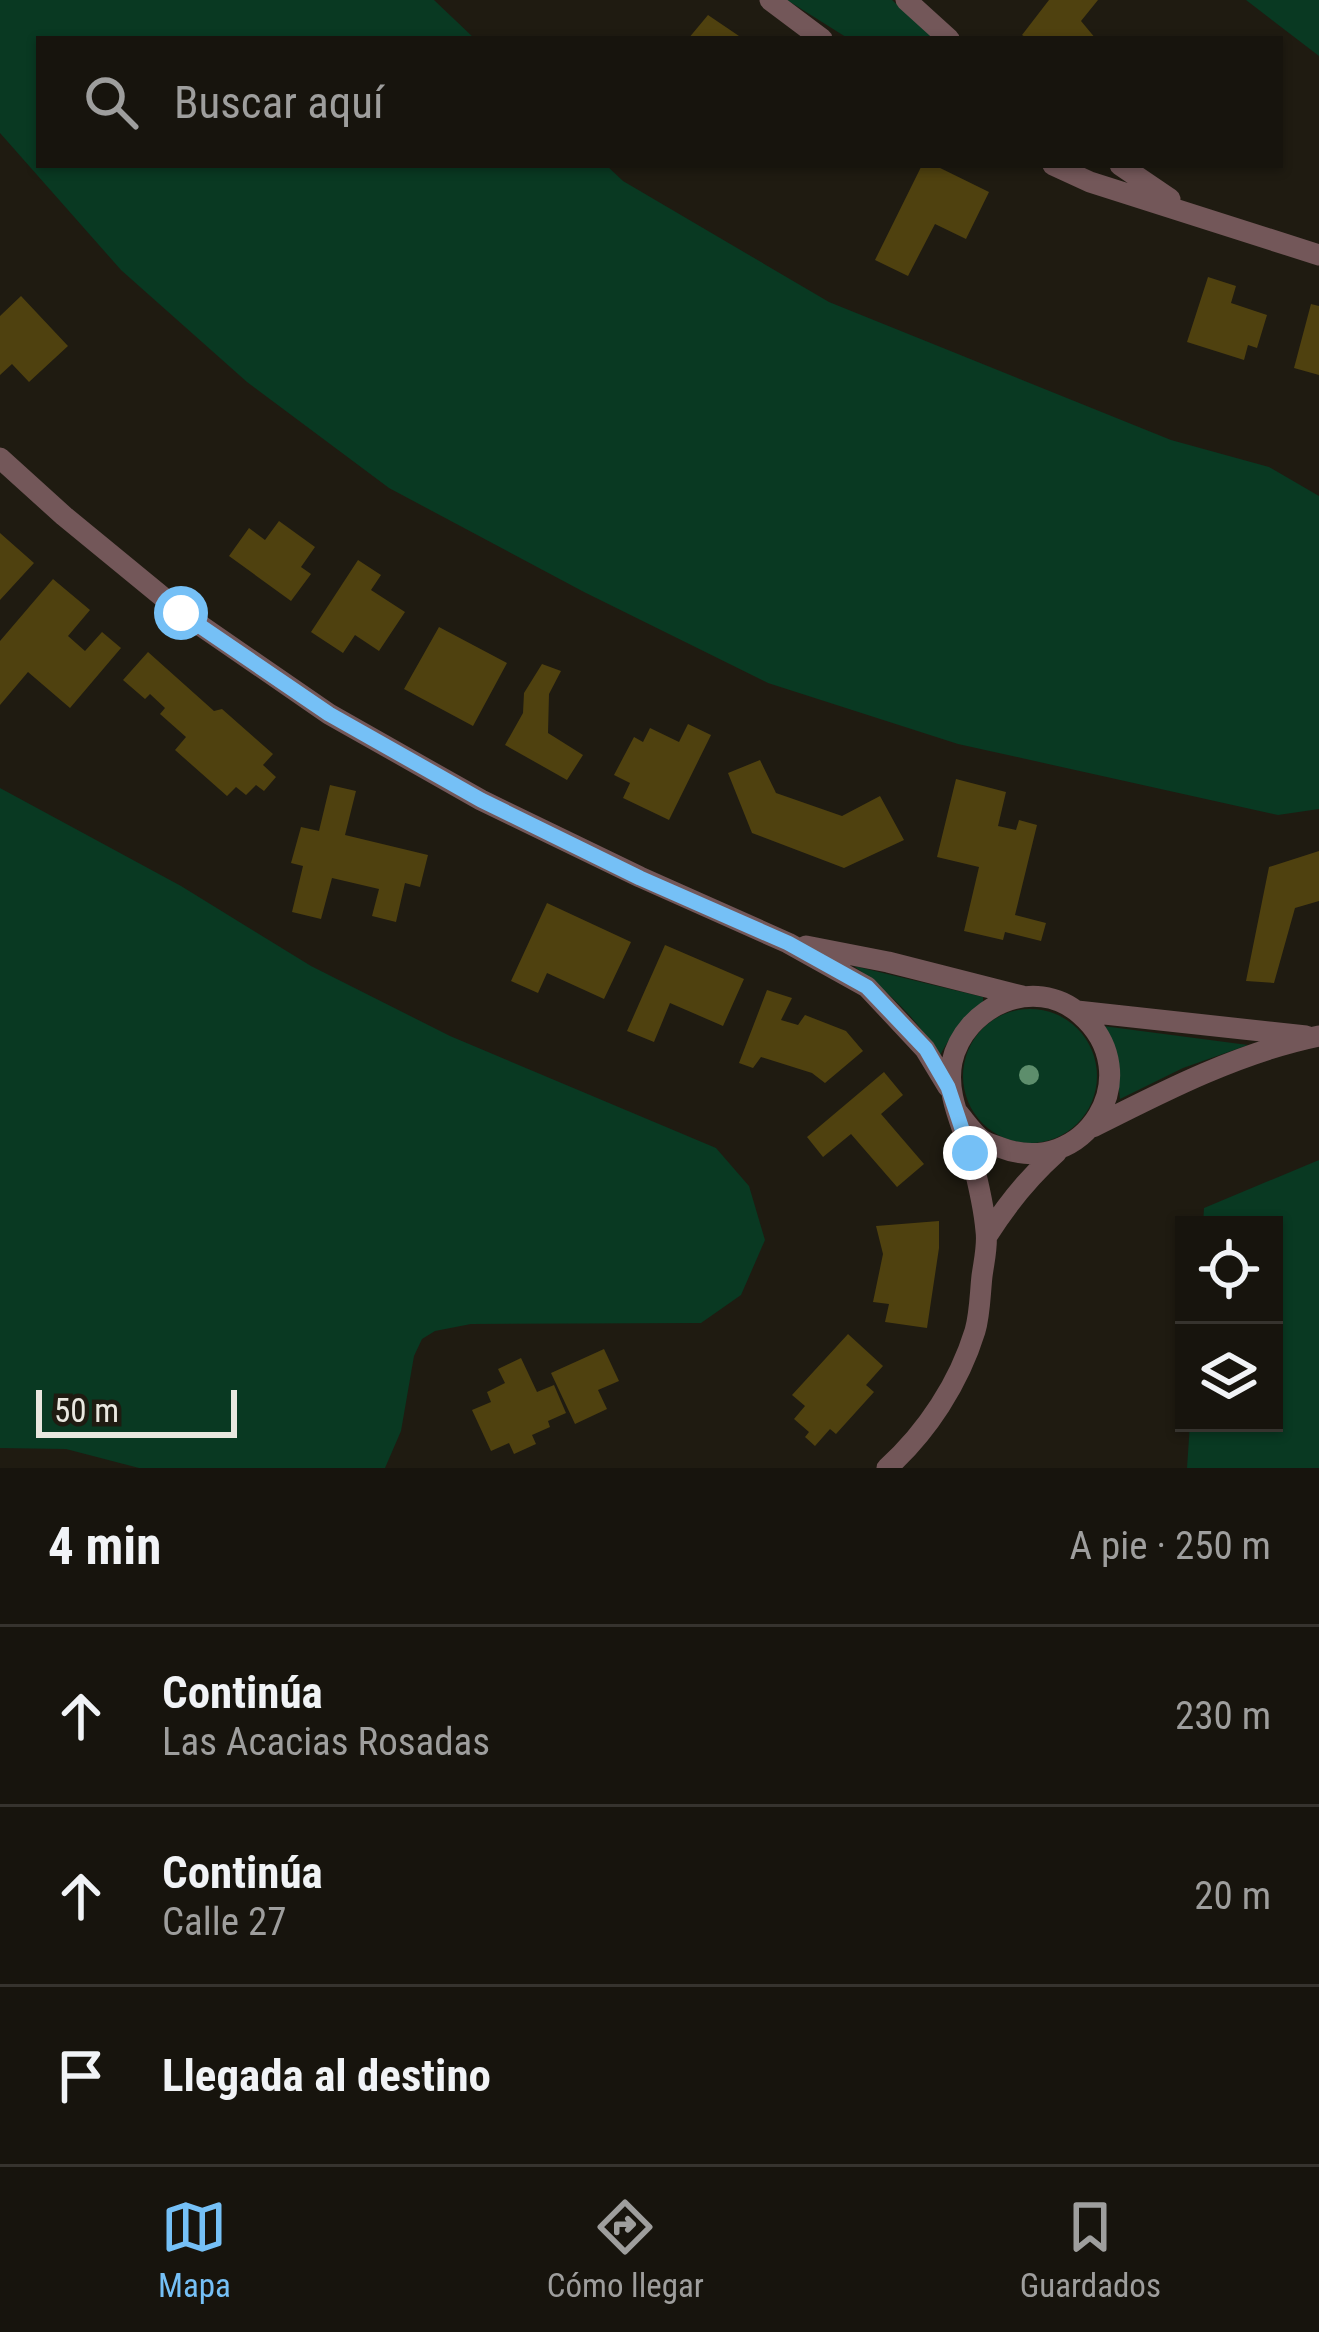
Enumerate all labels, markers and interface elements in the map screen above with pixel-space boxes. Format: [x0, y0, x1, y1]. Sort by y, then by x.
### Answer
search box [36, 36, 1283, 168]
icon: search [78, 69, 144, 135]
text: Buscar aquí [174, 76, 384, 129]
route start [154, 586, 208, 640]
route end [943, 1126, 997, 1180]
map controls [1175, 1216, 1283, 1432]
button: locate [1175, 1216, 1283, 1324]
button: layers [1175, 1324, 1283, 1432]
scale bar [36, 1384, 237, 1437]
text: 50 m [54, 1391, 119, 1430]
text: 4 min [48, 1517, 161, 1576]
text: A pie · 250 m [1070, 1523, 1271, 1569]
text: Continúa [162, 1666, 323, 1719]
icon: ahead [48, 1683, 114, 1749]
text: 230 m [1175, 1693, 1271, 1739]
text: Las Acacias Rosadas [162, 1719, 490, 1765]
text: Continúa [162, 1846, 323, 1899]
icon: ahead [48, 1863, 114, 1929]
text: 20 m [1194, 1873, 1271, 1919]
text: Calle 27 [162, 1899, 286, 1945]
icon: arrive [48, 2043, 114, 2109]
text: Llegada al destino [162, 2049, 491, 2102]
tab: Mapa [158, 2194, 231, 2305]
tab: Cómo llegar [547, 2194, 704, 2305]
tab: Guardados [1020, 2194, 1161, 2305]

